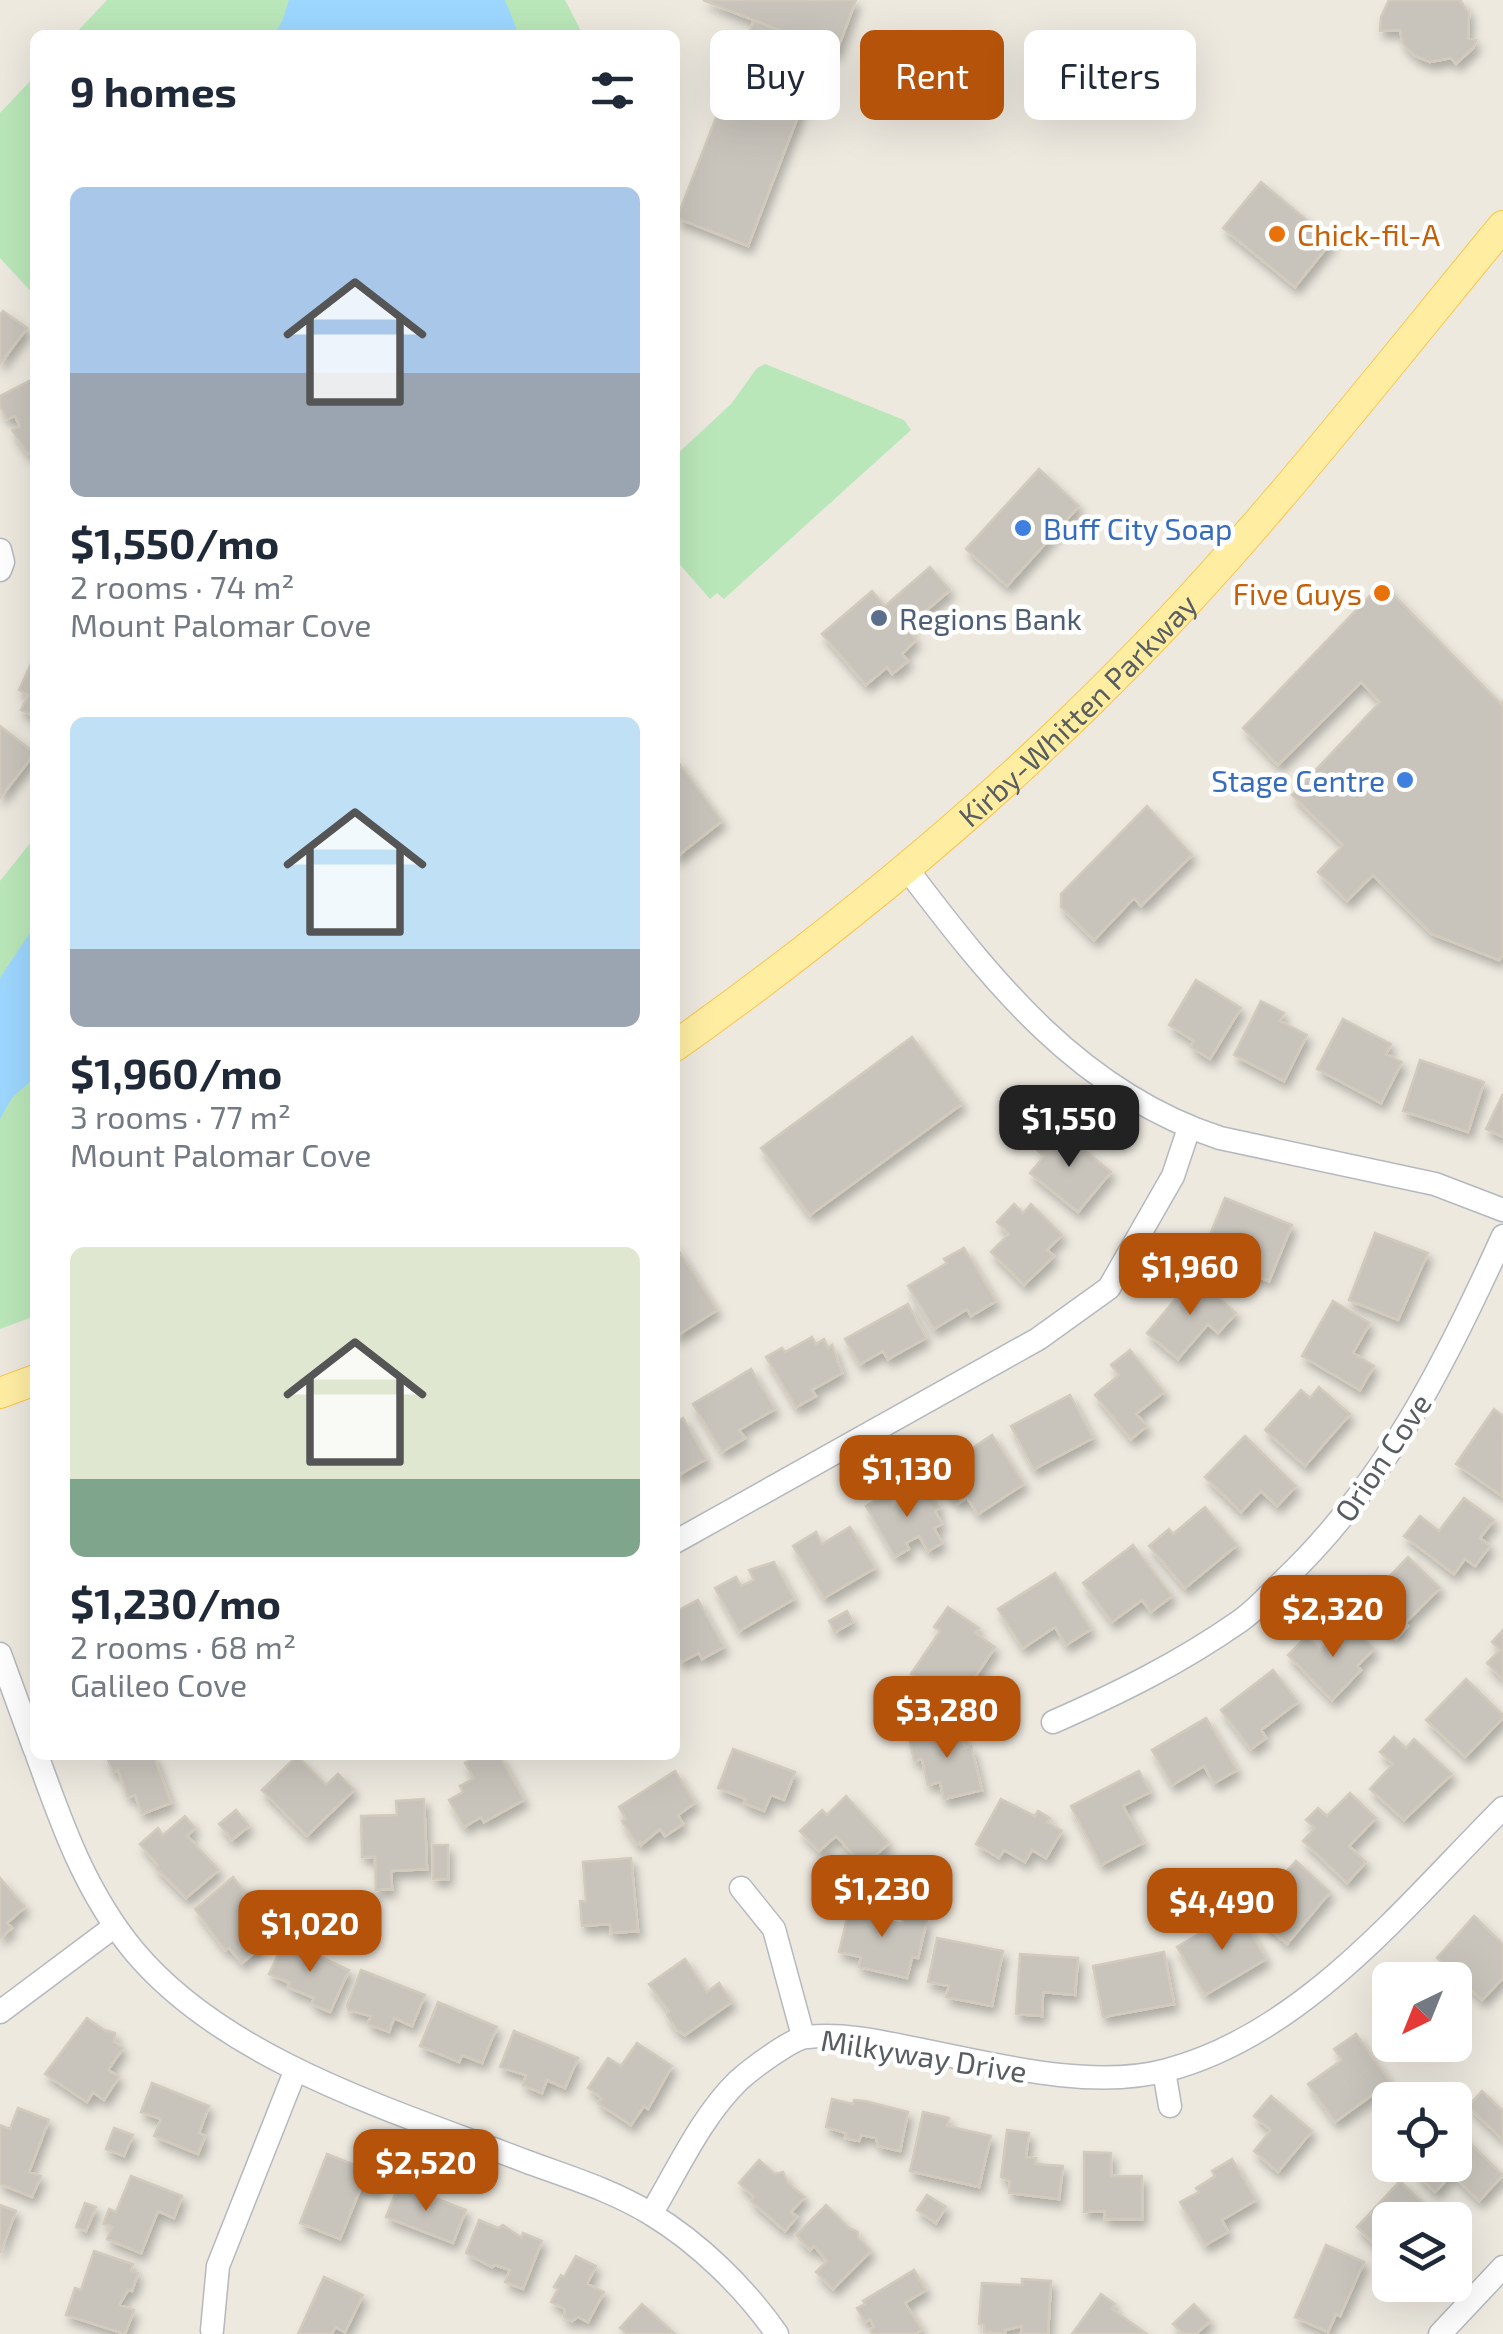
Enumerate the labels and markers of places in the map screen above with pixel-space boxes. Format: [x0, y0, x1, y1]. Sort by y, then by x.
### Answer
place label: Chick-fil-A [1297, 216, 1440, 252]
marker: Chick-fil-A [1266, 223, 1288, 245]
place label: Buff City Soap [1043, 510, 1232, 546]
marker: Buff City Soap [1012, 517, 1034, 539]
place label: Five Guys [1233, 575, 1362, 611]
marker: Five Guys [1371, 582, 1393, 604]
place label: Regions Bank [899, 600, 1082, 636]
marker: Regions Bank [868, 607, 890, 629]
place label: Stage Centre [1211, 762, 1385, 798]
marker: Stage Centre [1394, 769, 1416, 791]
pin: $1,550 [988, 1085, 1150, 1170]
pin: $1,960 [1109, 1233, 1271, 1318]
pin: $1,130 [826, 1435, 988, 1520]
pin: $2,320 [1252, 1575, 1414, 1660]
pin: $3,280 [866, 1676, 1028, 1761]
pin: $1,230 [801, 1855, 963, 1940]
pin: $4,490 [1141, 1868, 1303, 1953]
pin: $1,020 [229, 1890, 391, 1975]
pin: $2,520 [345, 2129, 507, 2214]

